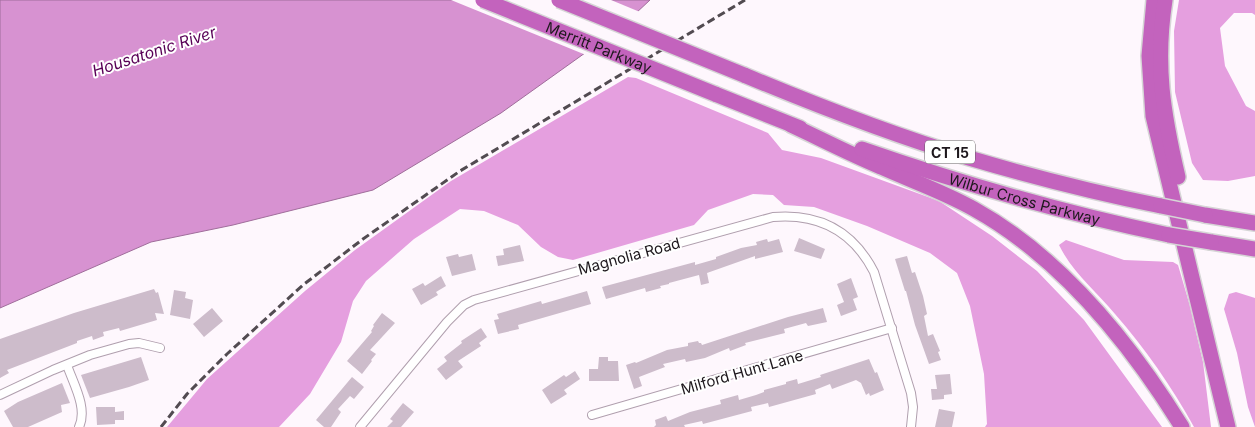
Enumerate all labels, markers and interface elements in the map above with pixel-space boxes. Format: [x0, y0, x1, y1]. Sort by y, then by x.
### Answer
street label: Merritt Parkway [543, 17, 655, 77]
water label: Housatonic River [90, 21, 219, 80]
road number: CT 15 [925, 140, 975, 163]
street label: Wilbur Cross Parkway [946, 169, 1103, 229]
street label: Magnolia Road [576, 233, 682, 279]
street label: Milford Hunt Lane [679, 345, 805, 399]

